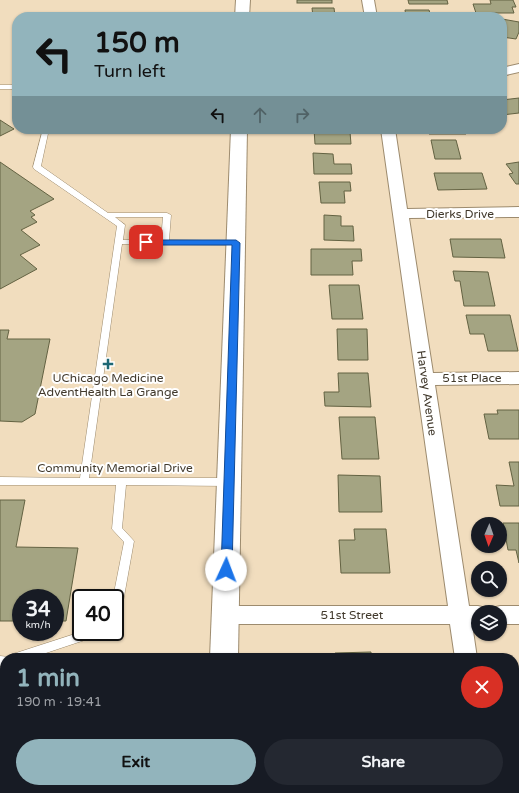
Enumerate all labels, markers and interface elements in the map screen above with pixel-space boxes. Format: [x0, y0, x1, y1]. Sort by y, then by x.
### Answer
text: 150 m [94, 26, 180, 60]
icon: left [28, 28, 80, 80]
text: Turn left [94, 60, 166, 82]
icon: left [207, 104, 229, 126]
icon: ahead [249, 104, 271, 126]
icon: right [291, 104, 313, 126]
street label: Dierks Drive [426, 207, 494, 221]
pin [129, 225, 163, 259]
icon: arrive [135, 231, 157, 253]
street label: Harvey Avenue [414, 349, 440, 437]
marker: UChicago Medicine AdventHealth La Grange [102, 358, 114, 370]
place label: UChicago Medicine AdventHealth La Grange [38, 371, 178, 399]
street label: 51st Place [442, 371, 502, 385]
street label: Community Memorial Drive [37, 461, 193, 475]
north arrow [471, 517, 507, 553]
map controls [471, 517, 507, 641]
position arrow [205, 549, 247, 591]
button: search [471, 561, 507, 597]
speed limit sign: 40 [72, 589, 124, 641]
text: 34 [25, 598, 51, 622]
button: layers [471, 605, 507, 641]
street label: 51st Street [321, 608, 384, 622]
text: km/h [25, 619, 51, 631]
text: 1 min [16, 664, 80, 693]
button: close [461, 666, 503, 708]
text: 190 m · 19:41 [16, 694, 102, 710]
button: Exit [16, 739, 256, 785]
button: Share [264, 739, 503, 785]

